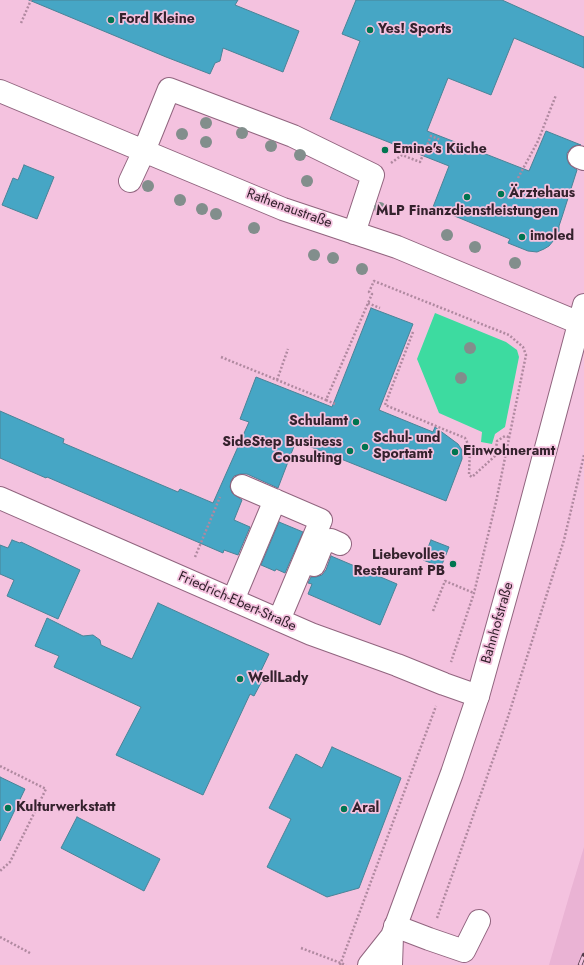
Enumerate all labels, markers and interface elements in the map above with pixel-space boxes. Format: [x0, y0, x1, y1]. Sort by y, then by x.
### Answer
place label: Ford Kleine [119, 12, 195, 28]
marker: Ford Kleine [106, 15, 116, 25]
place label: Yes! Sports [378, 22, 451, 38]
marker: Yes! Sports [365, 25, 375, 35]
place label: Emine's Küche [393, 142, 487, 158]
marker: Emine's Küche [380, 145, 390, 155]
street label: Rathenaustraße [244, 186, 334, 232]
place label: Ärztehaus [509, 186, 575, 202]
marker: Ärztehaus [496, 189, 506, 199]
marker: MLP Finanzdienstleistungen [462, 192, 472, 202]
place label: MLP Finanzdienstleistungen [376, 204, 558, 220]
place label: imoled [530, 229, 574, 245]
marker: imoled [517, 232, 527, 242]
place label: Schulamt [289, 414, 348, 430]
marker: Schulamt [351, 417, 361, 427]
place label: Schul- und Sportamt [373, 431, 441, 464]
place label: SideStep Business Consulting [222, 435, 342, 468]
marker: Schul- und Sportamt [360, 442, 370, 452]
place label: Einwohneramt [463, 444, 555, 460]
marker: SideStep Business Consulting [345, 446, 355, 456]
marker: Einwohneramt [450, 447, 460, 457]
place label: Liebevolles Restaurant PB [353, 548, 445, 580]
marker: Liebevolles Restaurant PB [448, 559, 458, 569]
street label: Friedrich-Ebert-Straße [175, 568, 299, 636]
street label: Bahnhofstraße [478, 580, 518, 666]
place label: WellLady [248, 671, 308, 687]
marker: WellLady [235, 674, 245, 684]
place label: Kulturwerkstatt [16, 800, 115, 816]
place label: Aral [352, 801, 379, 817]
marker: Kulturwerkstatt [3, 803, 13, 813]
marker: Aral [339, 804, 349, 814]

